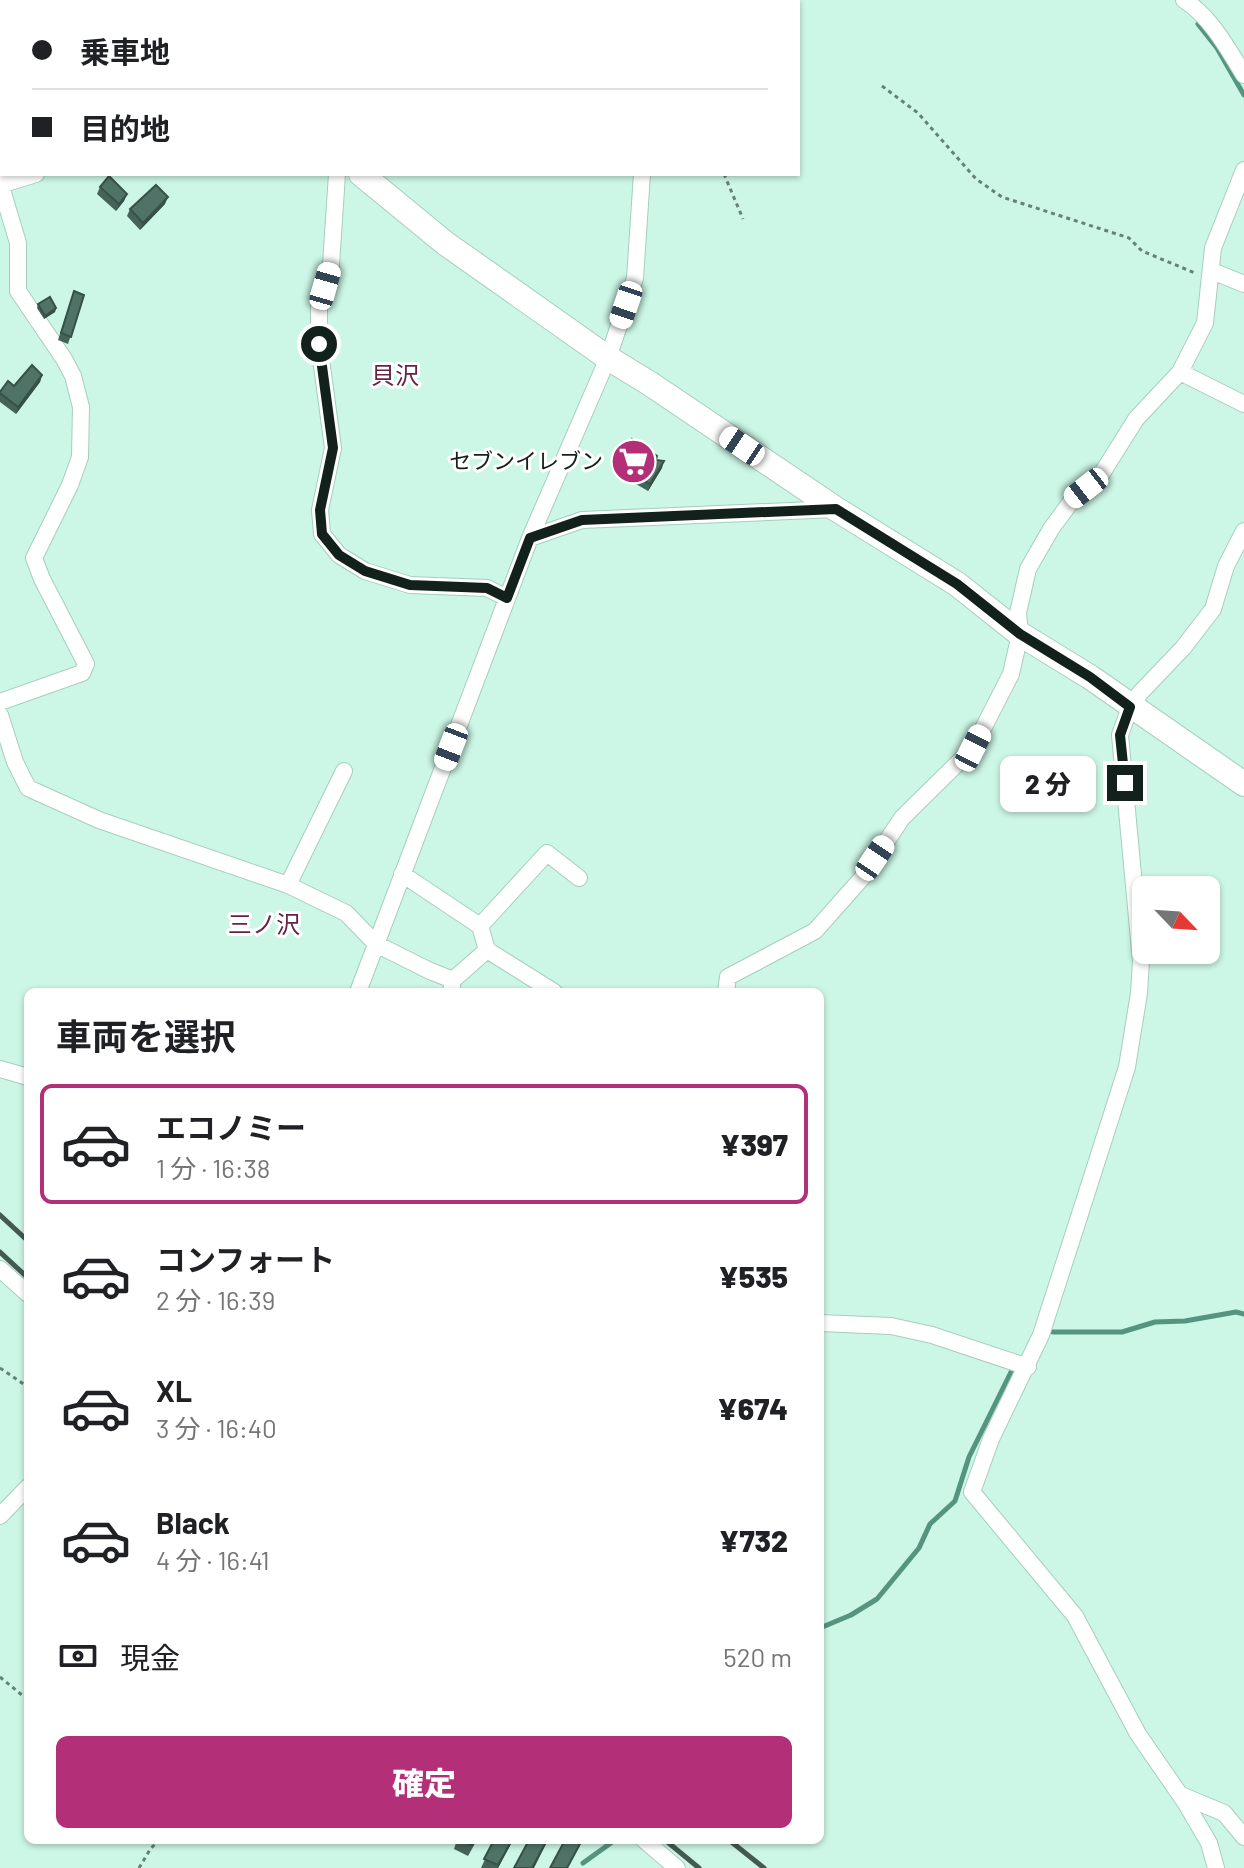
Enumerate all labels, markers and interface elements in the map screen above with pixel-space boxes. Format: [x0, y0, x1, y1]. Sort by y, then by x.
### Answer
text: 乗車地 [80, 33, 170, 69]
text: 目的地 [80, 110, 170, 146]
car [307, 260, 343, 312]
car [607, 278, 645, 332]
route start [301, 326, 337, 362]
district label: 貝沢 [371, 360, 419, 389]
car [715, 423, 769, 469]
supermarket icon: セブンイレブン [610, 437, 658, 485]
place label: セブンイレブン [449, 447, 603, 473]
car [1060, 464, 1112, 512]
car [431, 720, 471, 774]
car [951, 721, 995, 775]
callout: 2 分 [1001, 755, 1097, 811]
route end [1107, 765, 1143, 801]
text: 2 分 [1025, 768, 1071, 799]
car [852, 831, 898, 885]
north arrow [1132, 876, 1220, 964]
map controls [1132, 876, 1220, 964]
district label: 三ノ沢 [228, 909, 300, 938]
text: 車両を選択 [56, 1014, 236, 1057]
icon: car [60, 1108, 132, 1180]
text: エコノミー [156, 1109, 306, 1145]
text: ¥397 [720, 1126, 788, 1162]
text: 1 分 · 16:38 [156, 1152, 270, 1183]
icon: car [60, 1240, 132, 1312]
text: コンフォート [156, 1241, 335, 1277]
text: ¥535 [718, 1258, 788, 1294]
text: 2 分 · 16:39 [156, 1284, 275, 1315]
icon: car [60, 1372, 132, 1444]
text: XL [156, 1372, 192, 1408]
text: ¥674 [717, 1390, 788, 1426]
text: 3 分 · 16:40 [156, 1412, 277, 1443]
icon: car [60, 1504, 132, 1576]
text: Black [156, 1504, 230, 1540]
text: ¥732 [719, 1522, 788, 1558]
text: 4 分 · 16:41 [156, 1544, 270, 1575]
icon: cash [56, 1634, 100, 1678]
text: 現金 [120, 1639, 180, 1675]
text: 520 m [723, 1641, 792, 1672]
button: 確定 [56, 1736, 792, 1828]

